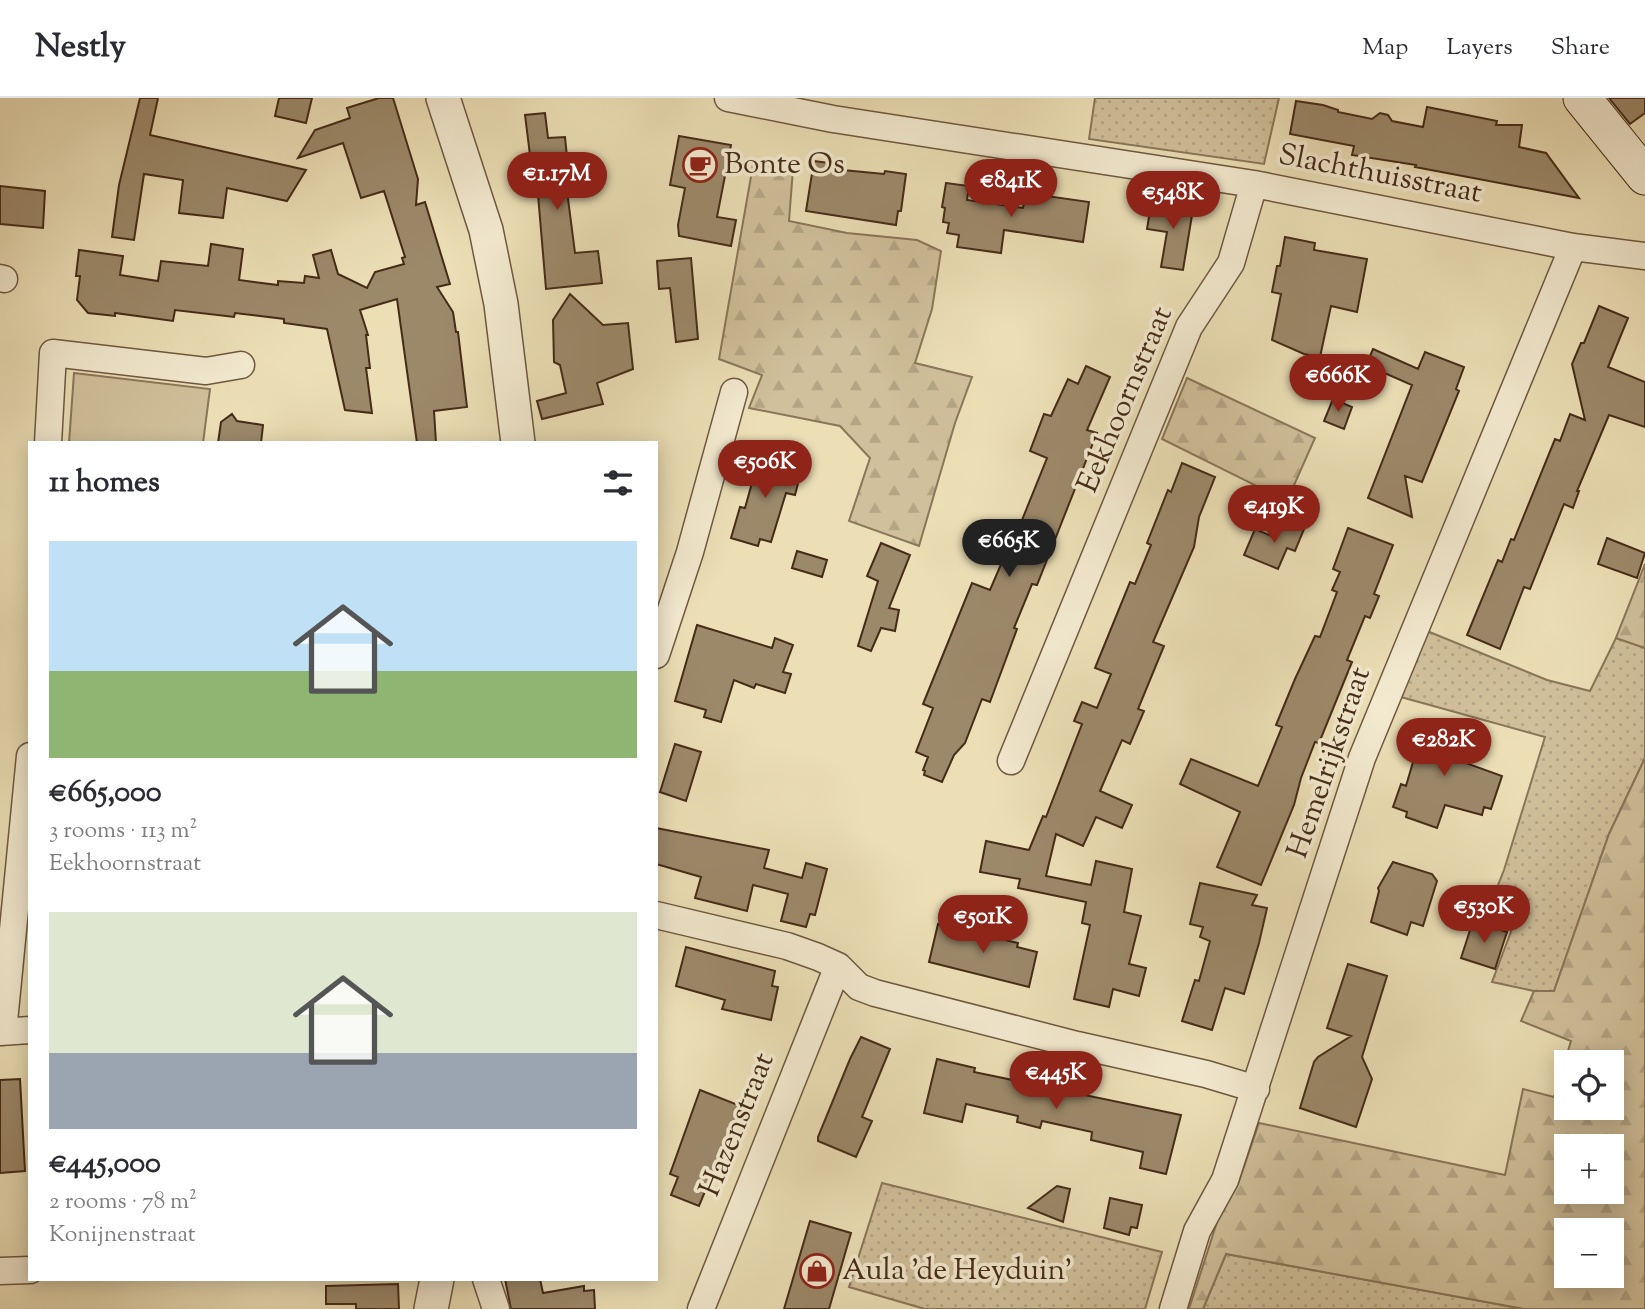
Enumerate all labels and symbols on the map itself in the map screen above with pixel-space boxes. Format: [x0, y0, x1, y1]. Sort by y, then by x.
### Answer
street label: Slachthuisstraat [1275, 134, 1485, 216]
place label: Bonte Os [724, 144, 845, 187]
cafe icon: Bonte Os [681, 146, 719, 184]
pin: €1.17M [500, 152, 614, 212]
pin: €841K [962, 159, 1060, 219]
pin: €548K [1124, 172, 1222, 231]
street label: Eekhoornstraat [1067, 300, 1185, 500]
pin: €666K [1289, 354, 1387, 414]
pin: €506K [716, 440, 814, 500]
pin: €419K [1225, 486, 1323, 545]
pin: €665K [960, 519, 1058, 579]
street label: Hemelrijkstraat [1277, 662, 1383, 864]
pin: €282K [1395, 718, 1493, 778]
pin: €530K [1435, 886, 1533, 945]
pin: €501K [934, 896, 1032, 955]
street label: Hazenstraat [690, 1047, 786, 1203]
pin: €445K [1007, 1052, 1105, 1111]
place label: Aula 'de Heyduin' [842, 1250, 1072, 1293]
shop icon: Aula 'de Heyduin' [798, 1252, 836, 1290]

